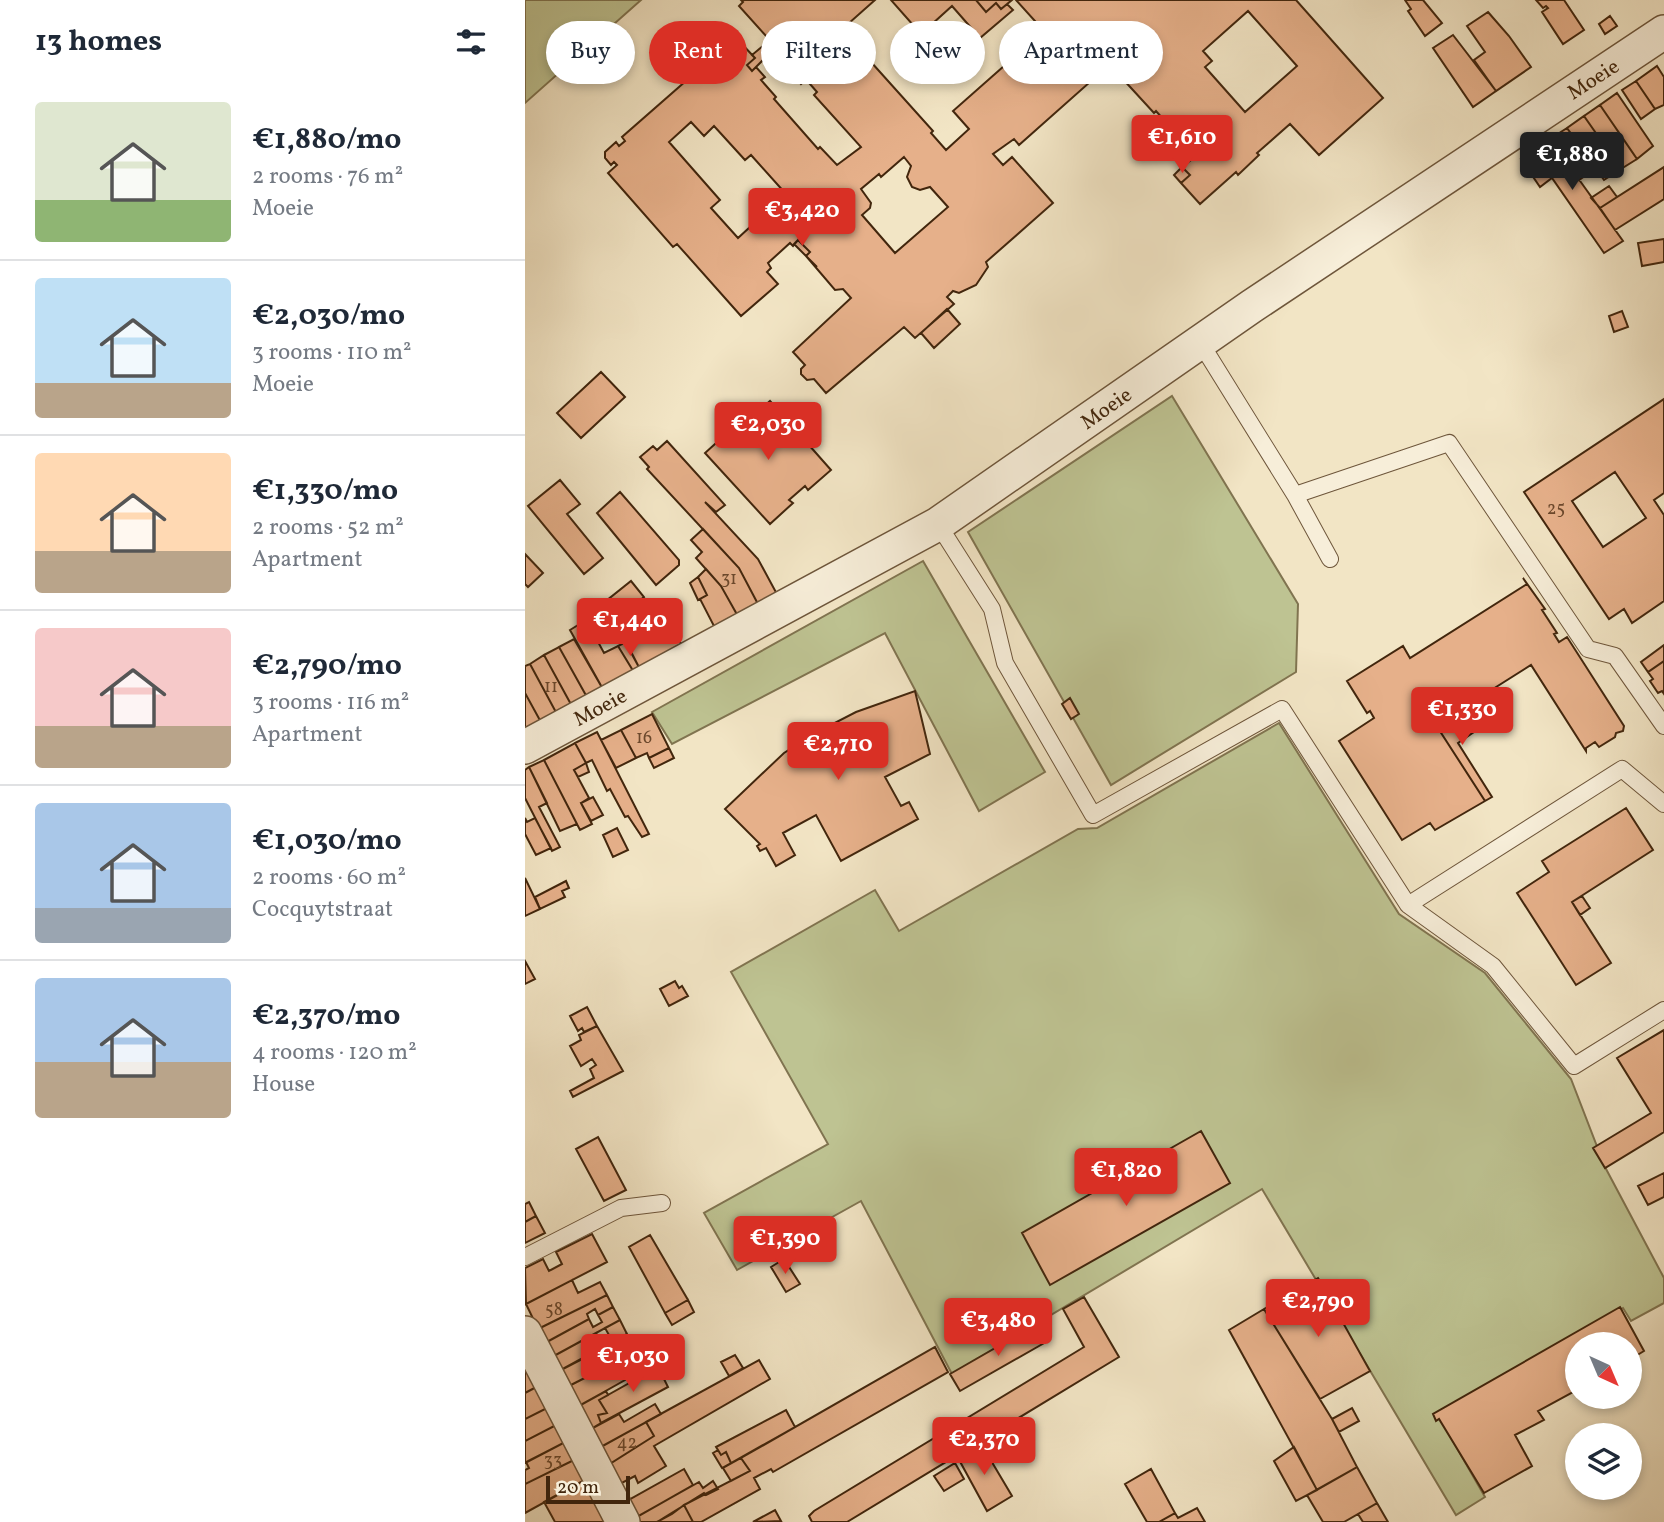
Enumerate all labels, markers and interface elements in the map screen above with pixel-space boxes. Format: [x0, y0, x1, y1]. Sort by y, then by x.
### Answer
text: 13 homes [35, 21, 162, 63]
chip: Buy [546, 21, 635, 84]
chip: Rent [649, 21, 747, 84]
chip: Filters [761, 21, 876, 84]
chip: New [890, 21, 985, 84]
chip: Apartment [999, 21, 1163, 84]
icon: filters [452, 23, 490, 61]
street label: Moeie [1562, 53, 1625, 108]
pin: €1,610 [1125, 116, 1239, 175]
text: €1,880/mo [252, 119, 401, 161]
text: €1,610 [1148, 122, 1216, 154]
icon: home [91, 130, 175, 214]
pin: €1,880 [1515, 132, 1629, 192]
text: €1,880 [1536, 139, 1608, 171]
text: 2 rooms · 76 m² [252, 161, 403, 193]
pin: €3,420 [745, 188, 859, 248]
text: Moeie [252, 193, 314, 225]
text: €3,420 [764, 195, 840, 227]
text: €2,030/mo [252, 295, 405, 337]
icon: home [91, 306, 175, 390]
text: 3 rooms · 110 m² [252, 337, 412, 369]
text: Moeie [252, 369, 314, 401]
street label: Moeie [1075, 381, 1138, 437]
pin: €2,030 [711, 402, 825, 462]
text: €2,030 [731, 409, 806, 441]
text: €1,330/mo [252, 470, 398, 512]
icon: home [91, 481, 175, 565]
house number: 25 [1547, 497, 1565, 522]
text: 2 rooms · 52 m² [252, 512, 404, 544]
text: Apartment [252, 544, 363, 576]
house number: 31 [721, 567, 737, 592]
pin: €1,440 [573, 598, 687, 658]
text: €1,440 [593, 605, 667, 637]
text: €2,790/mo [252, 645, 402, 687]
icon: home [91, 656, 175, 740]
house number: 11 [544, 675, 558, 700]
street label: Moeie [569, 682, 633, 734]
text: 3 rooms · 116 m² [252, 687, 409, 719]
pin: €1,330 [1405, 688, 1519, 747]
text: €1,330 [1427, 694, 1497, 726]
text: Apartment [252, 719, 363, 751]
pin: €2,710 [781, 722, 895, 782]
house number: 16 [636, 726, 652, 751]
text: €2,710 [803, 729, 873, 761]
text: €1,030/mo [252, 820, 402, 862]
icon: home [91, 831, 175, 915]
text: 2 rooms · 60 m² [252, 862, 406, 894]
text: Cocquytstraat [252, 894, 393, 926]
text: €2,370/mo [252, 995, 400, 1037]
icon: home [91, 1006, 175, 1090]
text: 4 rooms · 120 m² [252, 1037, 417, 1069]
text: House [252, 1069, 315, 1101]
pin: €1,820 [1069, 1148, 1183, 1208]
text: €1,820 [1090, 1155, 1162, 1187]
pin: €1,390 [728, 1216, 842, 1276]
text: €1,390 [750, 1223, 820, 1255]
pin: €2,790 [1261, 1280, 1375, 1339]
text: €2,790 [1282, 1286, 1354, 1318]
house number: 58 [545, 1298, 563, 1323]
pin: €3,480 [941, 1298, 1055, 1358]
text: €3,480 [960, 1305, 1036, 1337]
north arrow [1565, 1332, 1641, 1409]
map controls [1565, 1332, 1642, 1500]
pin: €1,030 [576, 1334, 690, 1394]
text: €1,030 [597, 1341, 669, 1373]
pin: €2,370 [927, 1418, 1041, 1477]
button: layers [1565, 1423, 1642, 1500]
text: €2,370 [948, 1424, 1020, 1456]
house number: 42 [617, 1431, 637, 1456]
house number: 33 [544, 1449, 562, 1474]
scale bar [546, 1473, 630, 1505]
text: 20 m [557, 1475, 599, 1501]

